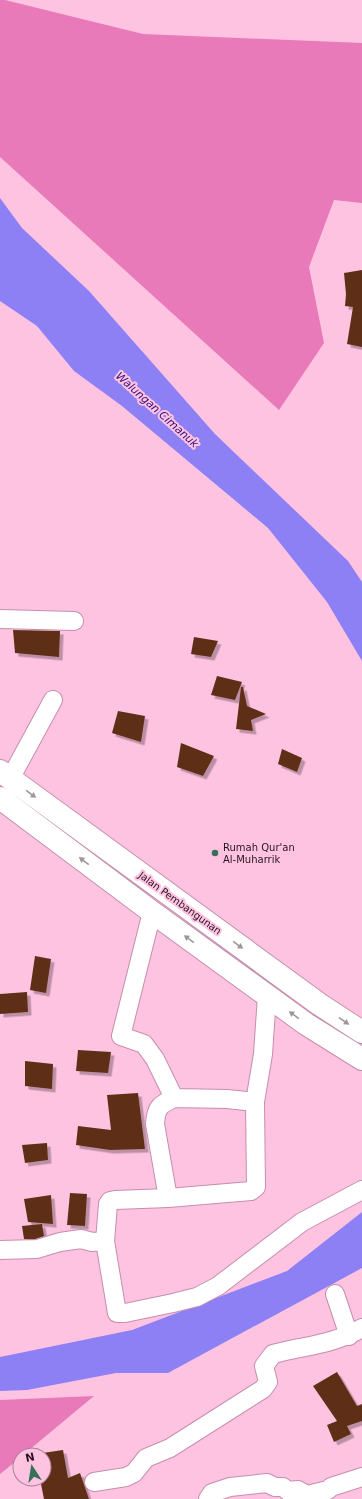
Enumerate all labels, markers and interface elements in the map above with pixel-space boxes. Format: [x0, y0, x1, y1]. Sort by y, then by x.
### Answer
water label: Walungan Cimanuk [113, 369, 201, 451]
one-way arrow [26, 790, 37, 798]
place label: Rumah Qur'an Al-Muharrik [223, 842, 295, 865]
marker: Rumah Qur'an Al-Muharrik [210, 848, 220, 858]
one-way arrow [79, 857, 90, 865]
street label: Jalan Pembangunan [136, 869, 223, 937]
one-way arrow [183, 935, 194, 943]
one-way arrow [233, 941, 243, 949]
one-way arrow [288, 1011, 299, 1019]
one-way arrow [338, 1017, 350, 1024]
north arrow [12, 1447, 52, 1487]
text: N [24, 1450, 36, 1465]

